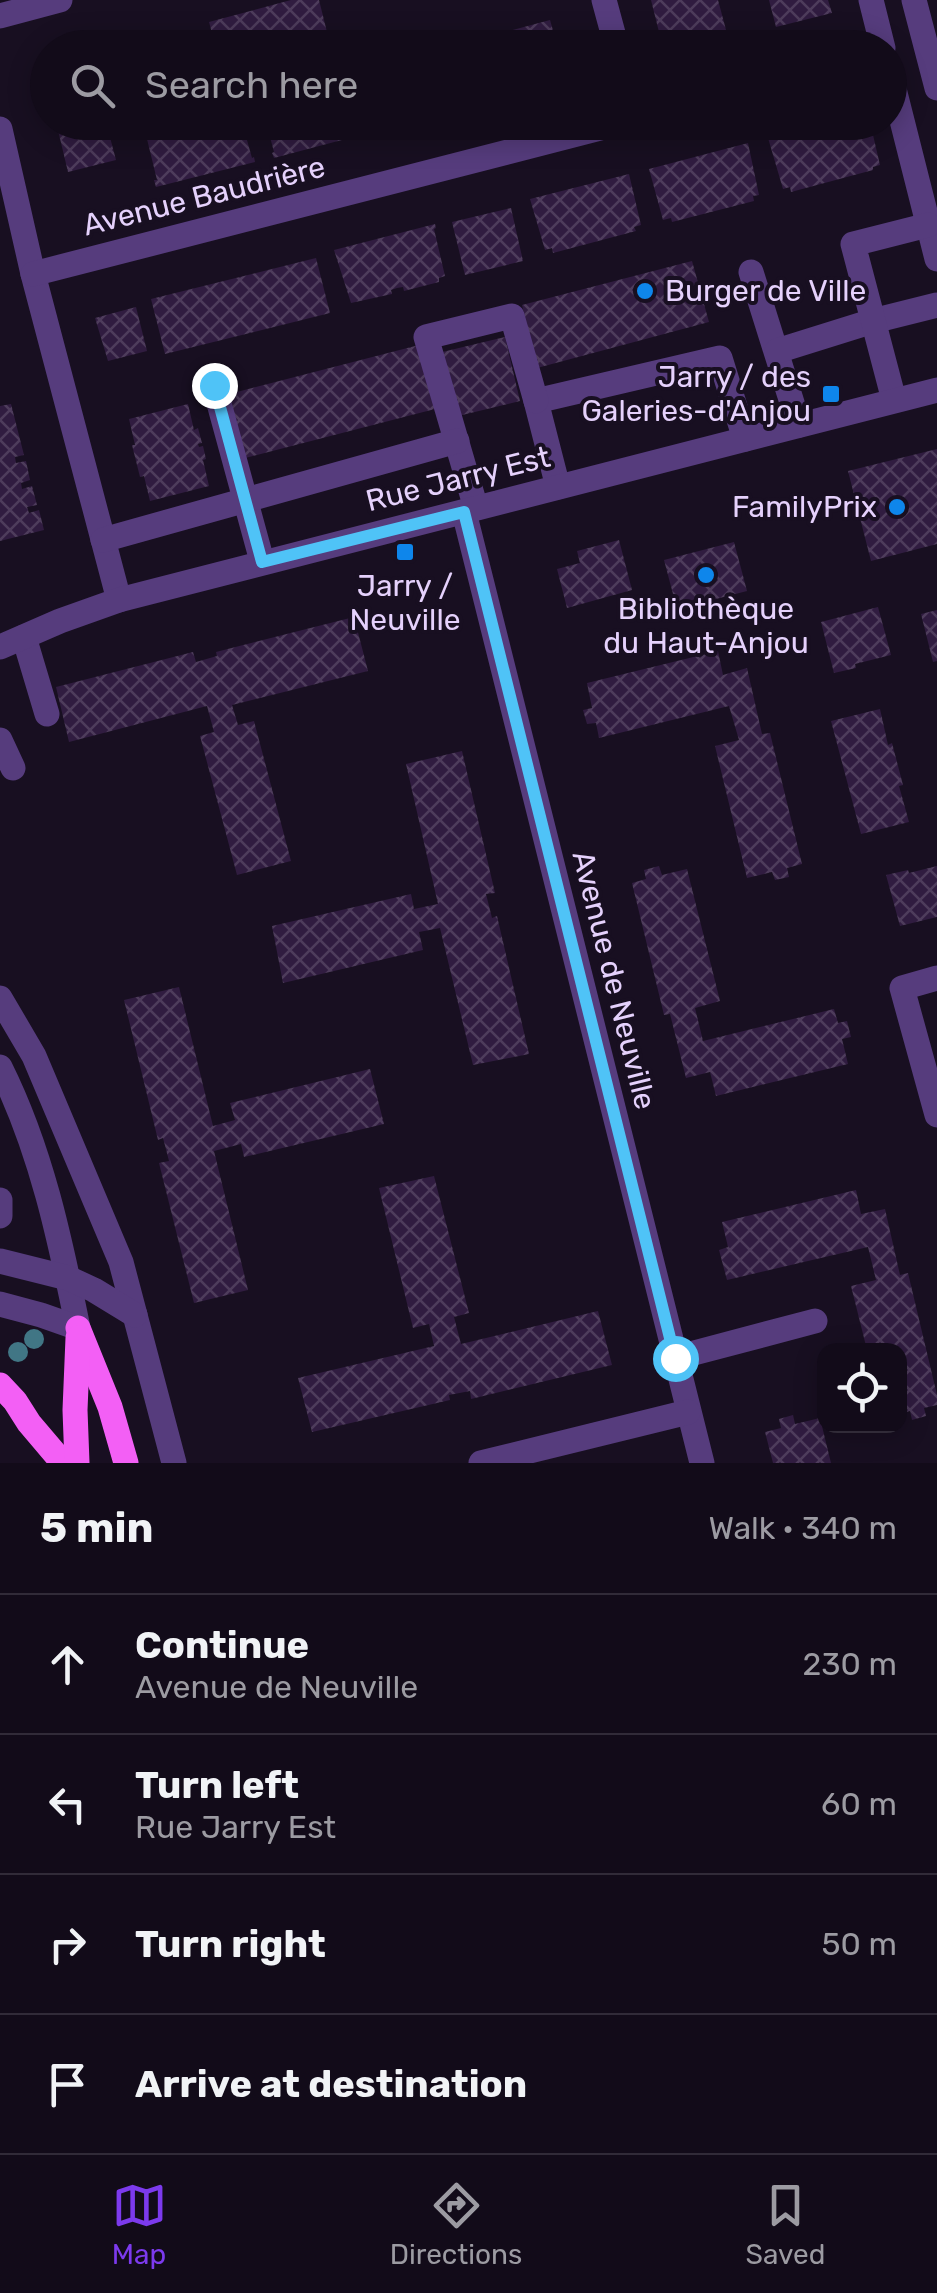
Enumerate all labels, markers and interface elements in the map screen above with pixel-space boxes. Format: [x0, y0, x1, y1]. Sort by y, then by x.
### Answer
search box [30, 30, 907, 140]
icon: search [65, 58, 120, 113]
text: Search here [145, 62, 358, 108]
street label: Avenue Baudrière [79, 148, 329, 244]
place label: Burger de Ville [665, 273, 866, 309]
marker: Burger de Ville [634, 280, 656, 302]
place label: Jarry / des Galeries-d'Anjou [581, 359, 811, 429]
route end [192, 363, 238, 409]
marker: Jarry / des Galeries-d'Anjou [820, 383, 842, 405]
street label: Rue Jarry Est [362, 439, 554, 519]
place label: FamilyPrix [732, 489, 877, 525]
marker: FamilyPrix [886, 496, 908, 518]
marker: Jarry / Neuville [394, 541, 416, 563]
marker: Bibliothèque du Haut-Anjou [695, 564, 717, 586]
place label: Jarry / Neuville [350, 568, 460, 638]
place label: Bibliothèque du Haut-Anjou [603, 591, 809, 661]
street label: Avenue de Neuville [564, 847, 664, 1113]
route start [653, 1336, 699, 1382]
map controls [817, 1343, 907, 1433]
button: locate [817, 1343, 907, 1433]
text: 5 min [40, 1503, 154, 1553]
text: Walk · 340 m [708, 1509, 897, 1547]
text: Continue [135, 1622, 309, 1668]
icon: ahead [40, 1637, 95, 1692]
text: 230 m [802, 1645, 897, 1683]
text: Avenue de Neuville [135, 1668, 418, 1706]
text: Turn left [135, 1762, 299, 1808]
icon: left [40, 1777, 95, 1832]
text: 60 m [821, 1785, 897, 1823]
text: Rue Jarry Est [135, 1808, 336, 1846]
icon: right [40, 1917, 95, 1972]
text: Turn right [135, 1921, 326, 1967]
text: 50 m [821, 1925, 897, 1963]
icon: arrive [40, 2057, 95, 2112]
text: Arrive at destination [135, 2061, 527, 2107]
tab: Map [112, 2178, 167, 2271]
tab: Directions [390, 2178, 522, 2271]
tab: Saved [745, 2178, 825, 2271]

